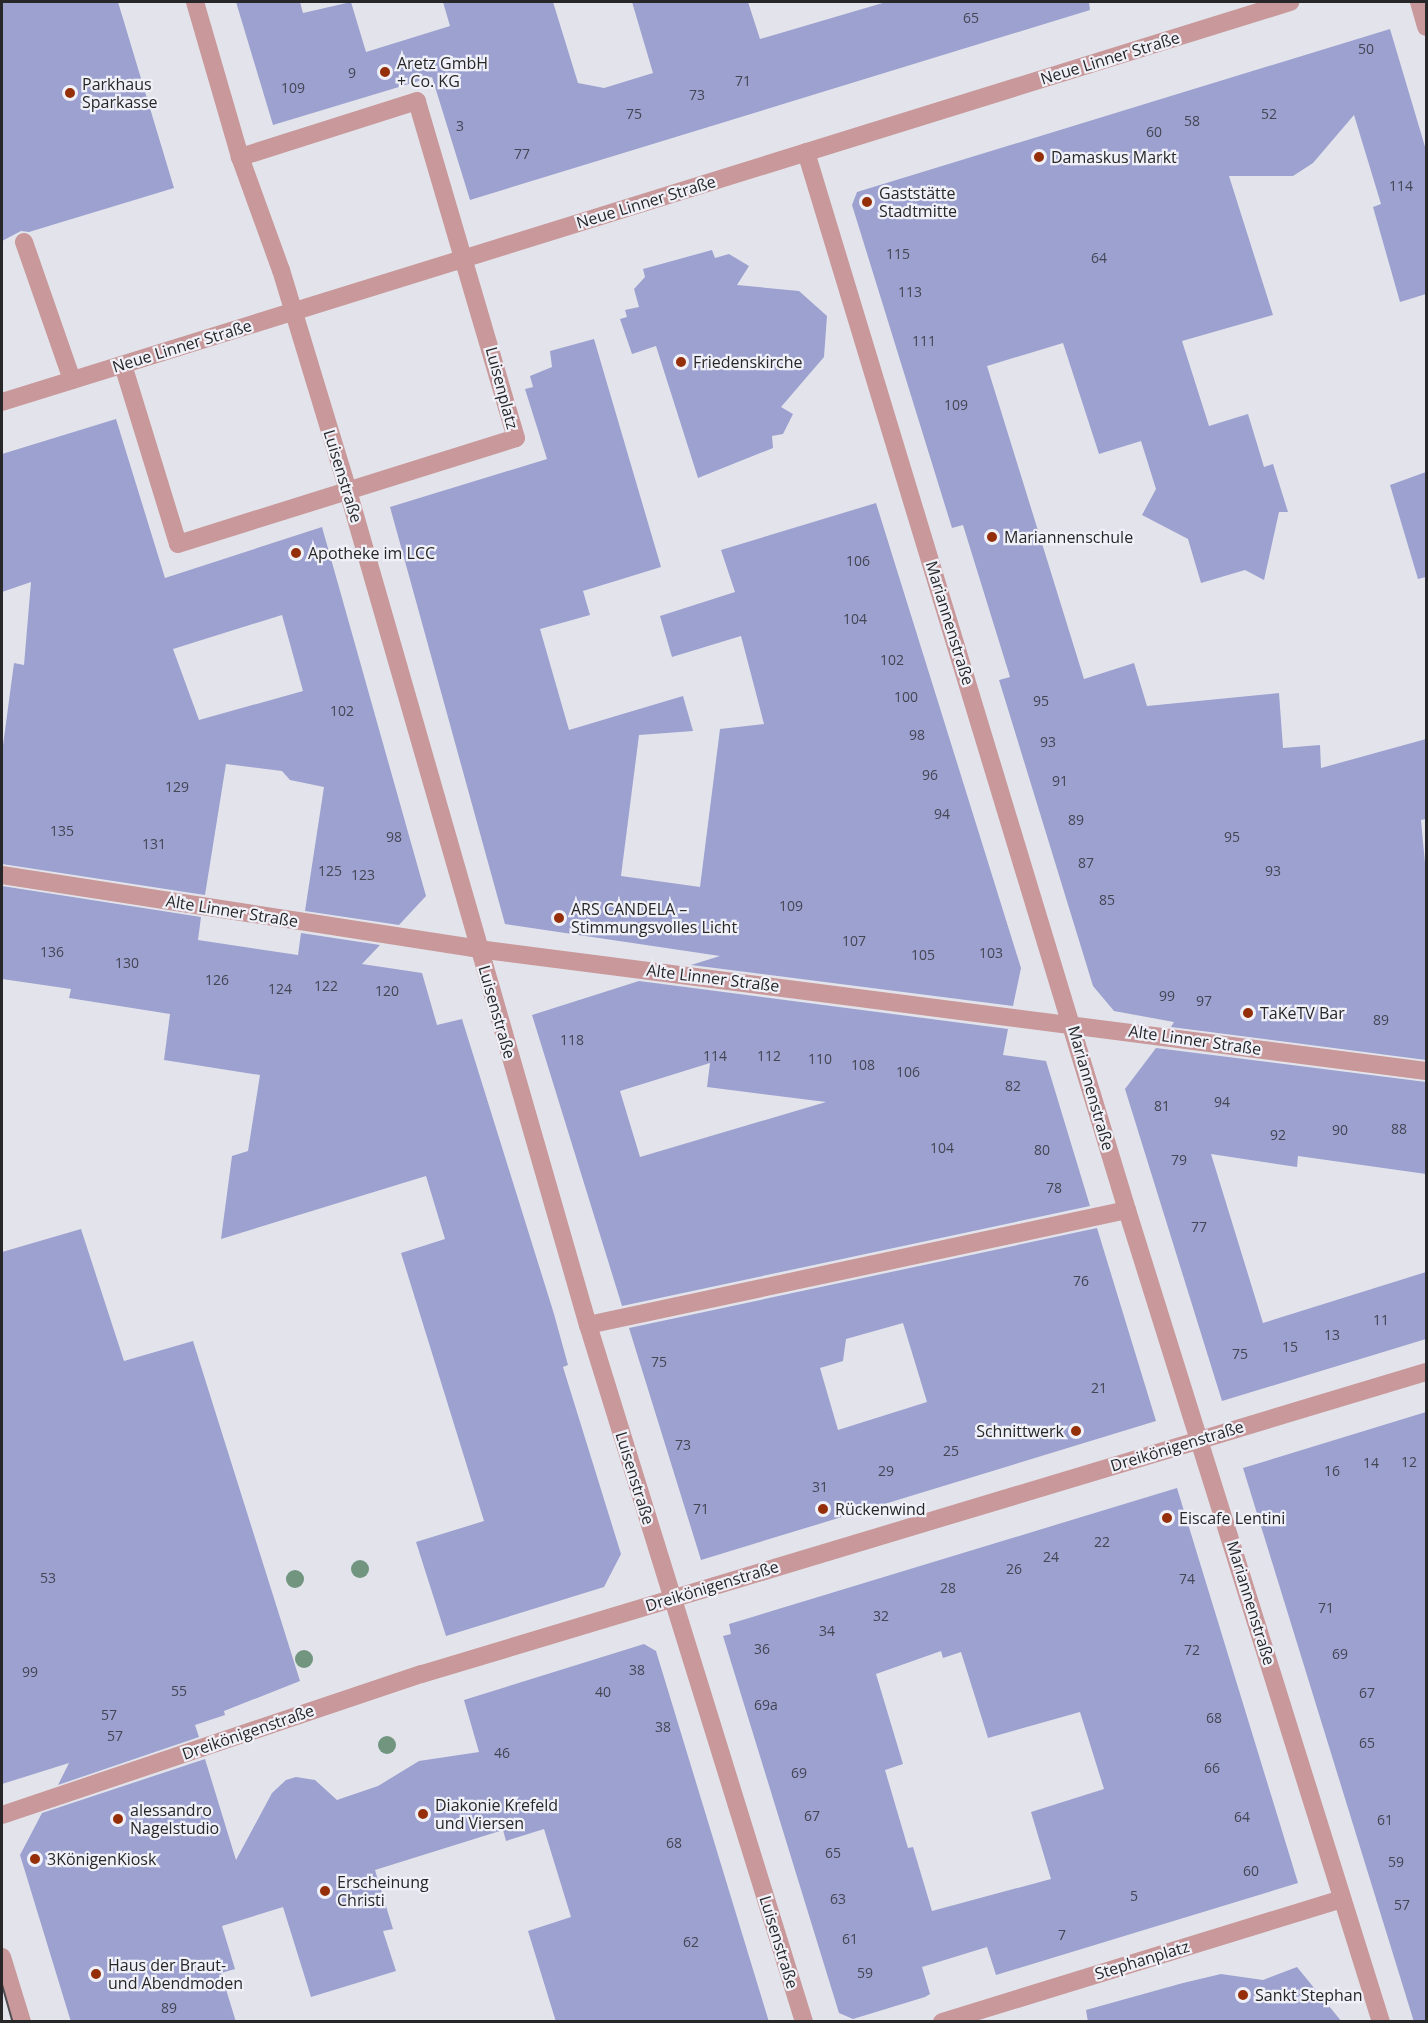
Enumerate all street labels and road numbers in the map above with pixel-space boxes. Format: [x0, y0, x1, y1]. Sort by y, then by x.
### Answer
street label: Neue Linner Straße [1038, 28, 1182, 88]
street label: Neue Linner Straße [574, 172, 718, 232]
street label: Neue Linner Straße [110, 316, 254, 376]
street label: Luisenplatz [482, 345, 522, 431]
street label: Luisenstraße [320, 427, 366, 525]
street label: Mariannenstraße [922, 559, 978, 687]
street label: Alte Linner Straße [165, 891, 299, 931]
street label: Alte Linner Straße [646, 960, 780, 996]
street label: Luisenstraße [474, 963, 520, 1061]
street label: Alte Linner Straße [1128, 1021, 1262, 1059]
street label: Mariannenstraße [1064, 1023, 1118, 1153]
street label: Dreikönigenstraße [1108, 1417, 1246, 1475]
street label: Luisenstraße [612, 1429, 658, 1527]
street label: Mariannenstraße [1223, 1539, 1279, 1667]
street label: Dreikönigenstraße [643, 1557, 781, 1615]
street label: Dreikönigenstraße [180, 1700, 316, 1764]
street label: Luisenstraße [756, 1893, 802, 1991]
street label: Stephanplatz [1092, 1937, 1192, 1983]

